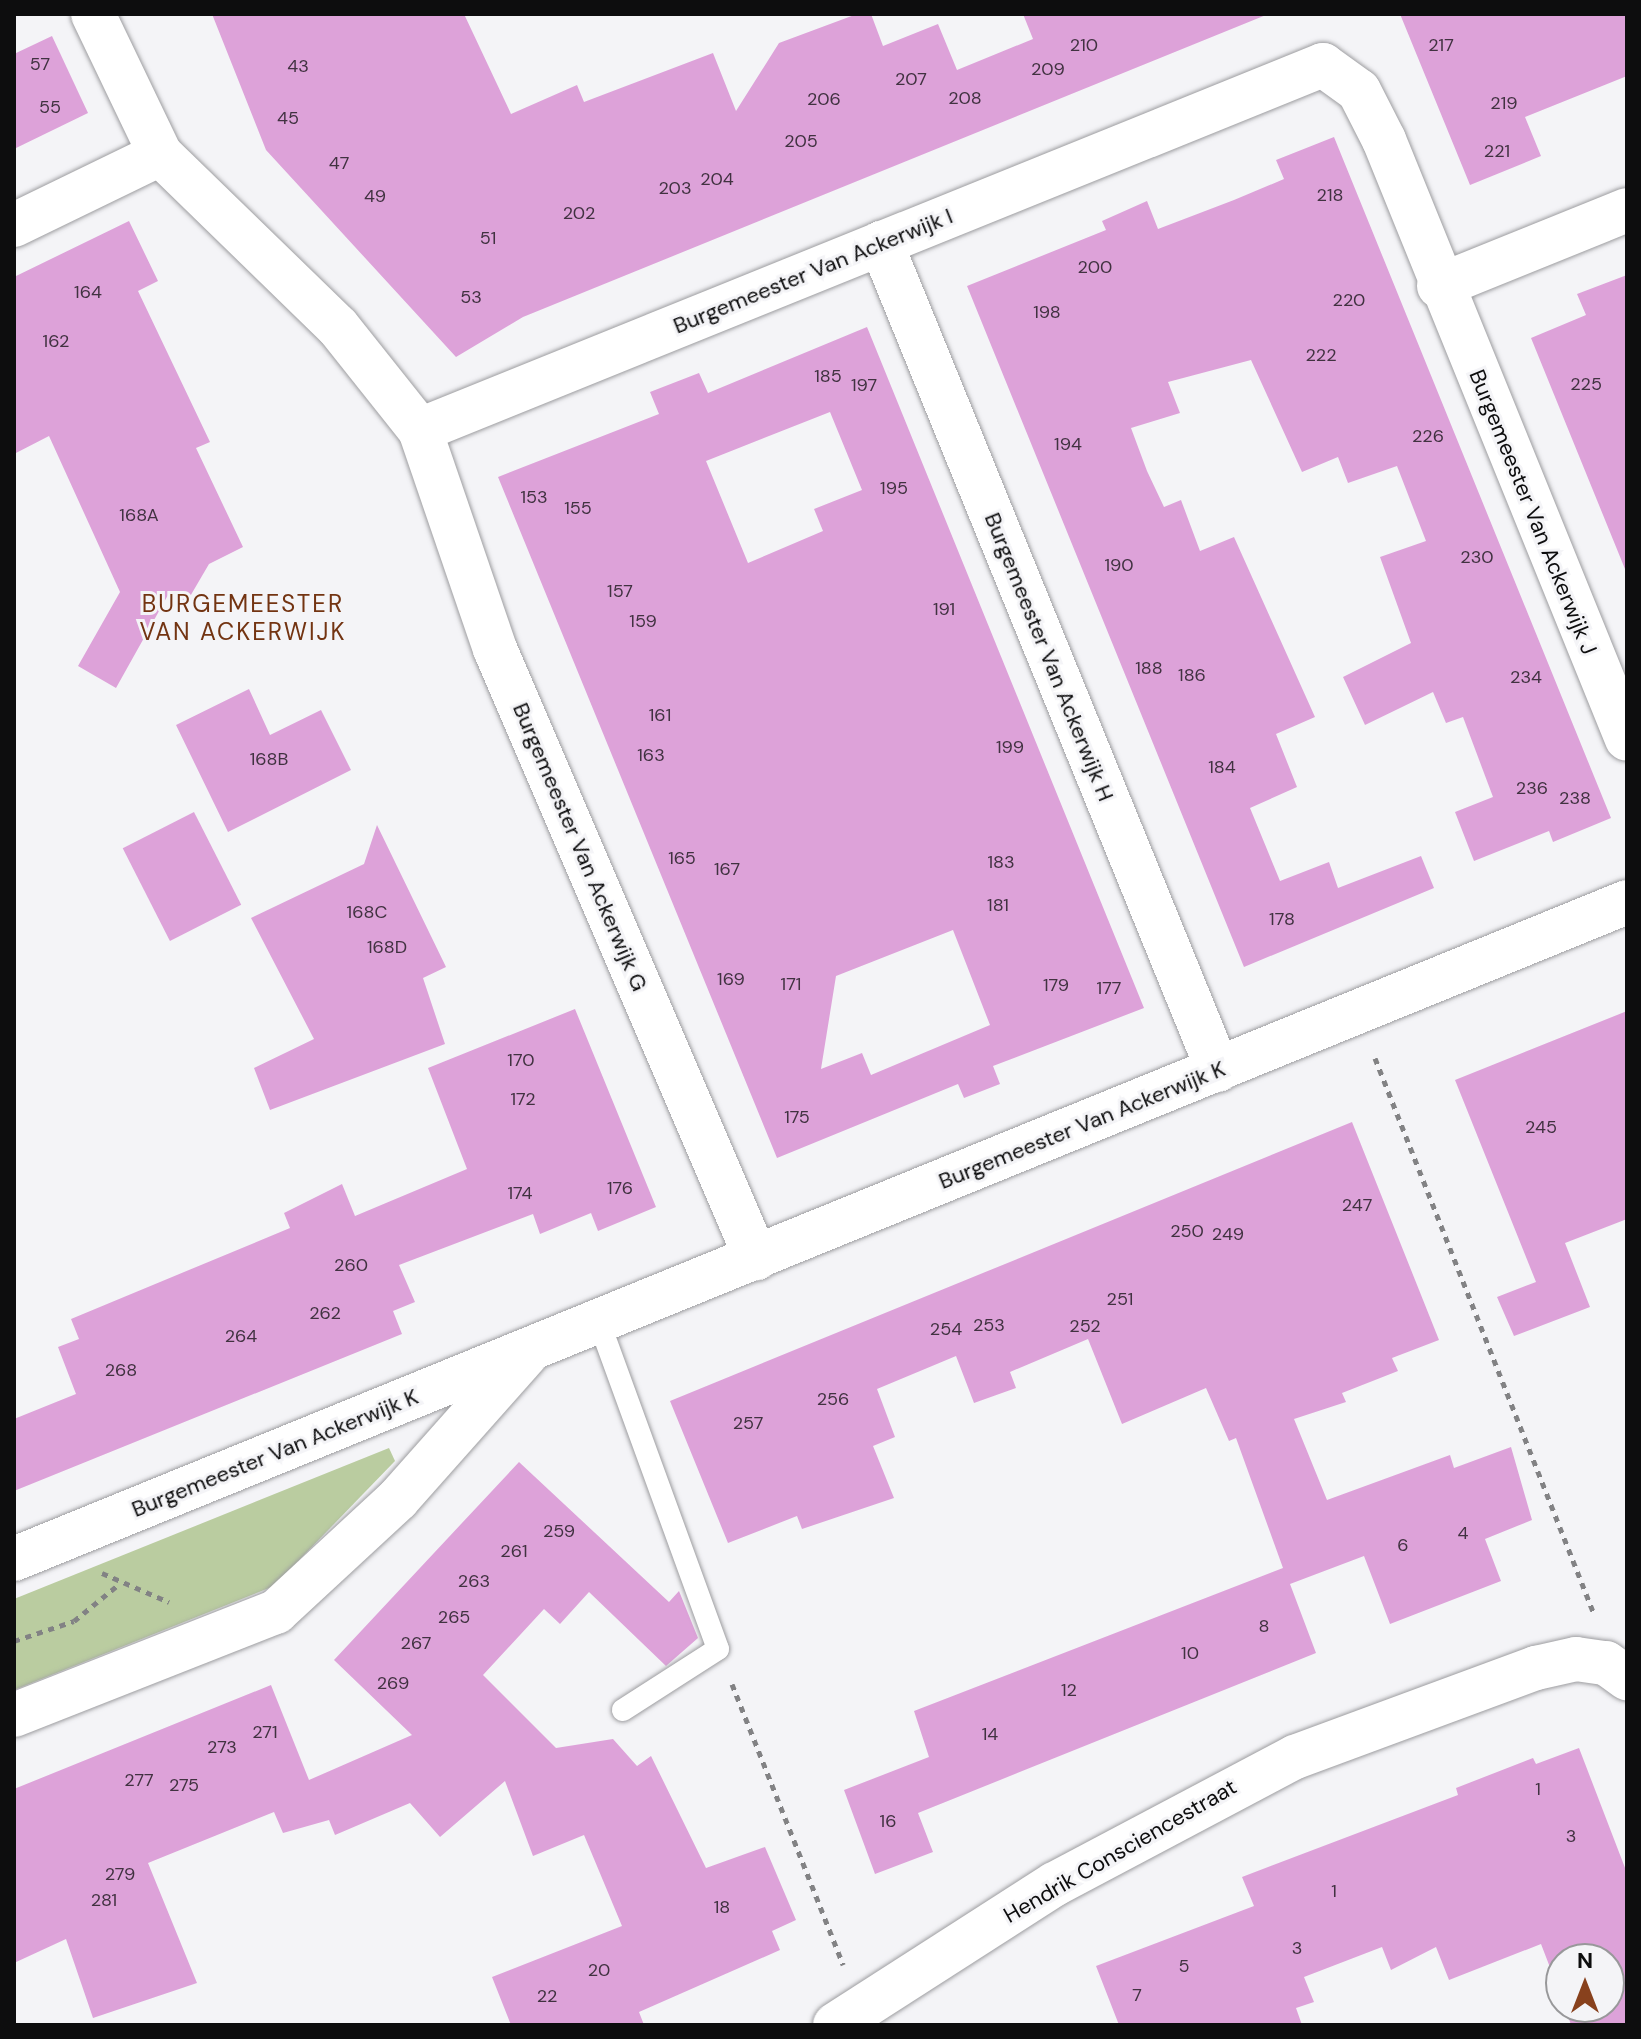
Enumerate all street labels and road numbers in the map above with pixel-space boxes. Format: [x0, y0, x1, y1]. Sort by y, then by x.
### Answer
street label: Burgemeester Van Ackerwijk I [669, 203, 957, 339]
street label: Burgemeester Van Ackerwijk J [1464, 366, 1602, 658]
street label: Burgemeester Van Ackerwijk H [979, 509, 1119, 805]
street label: Burgemeester Van Ackerwijk G [507, 699, 653, 995]
street label: Burgemeester Van Ackerwijk K [935, 1055, 1229, 1195]
street label: Burgemeester Van Ackerwijk K [128, 1383, 422, 1523]
street label: Hendrik Consciencestraat [999, 1773, 1241, 1929]

